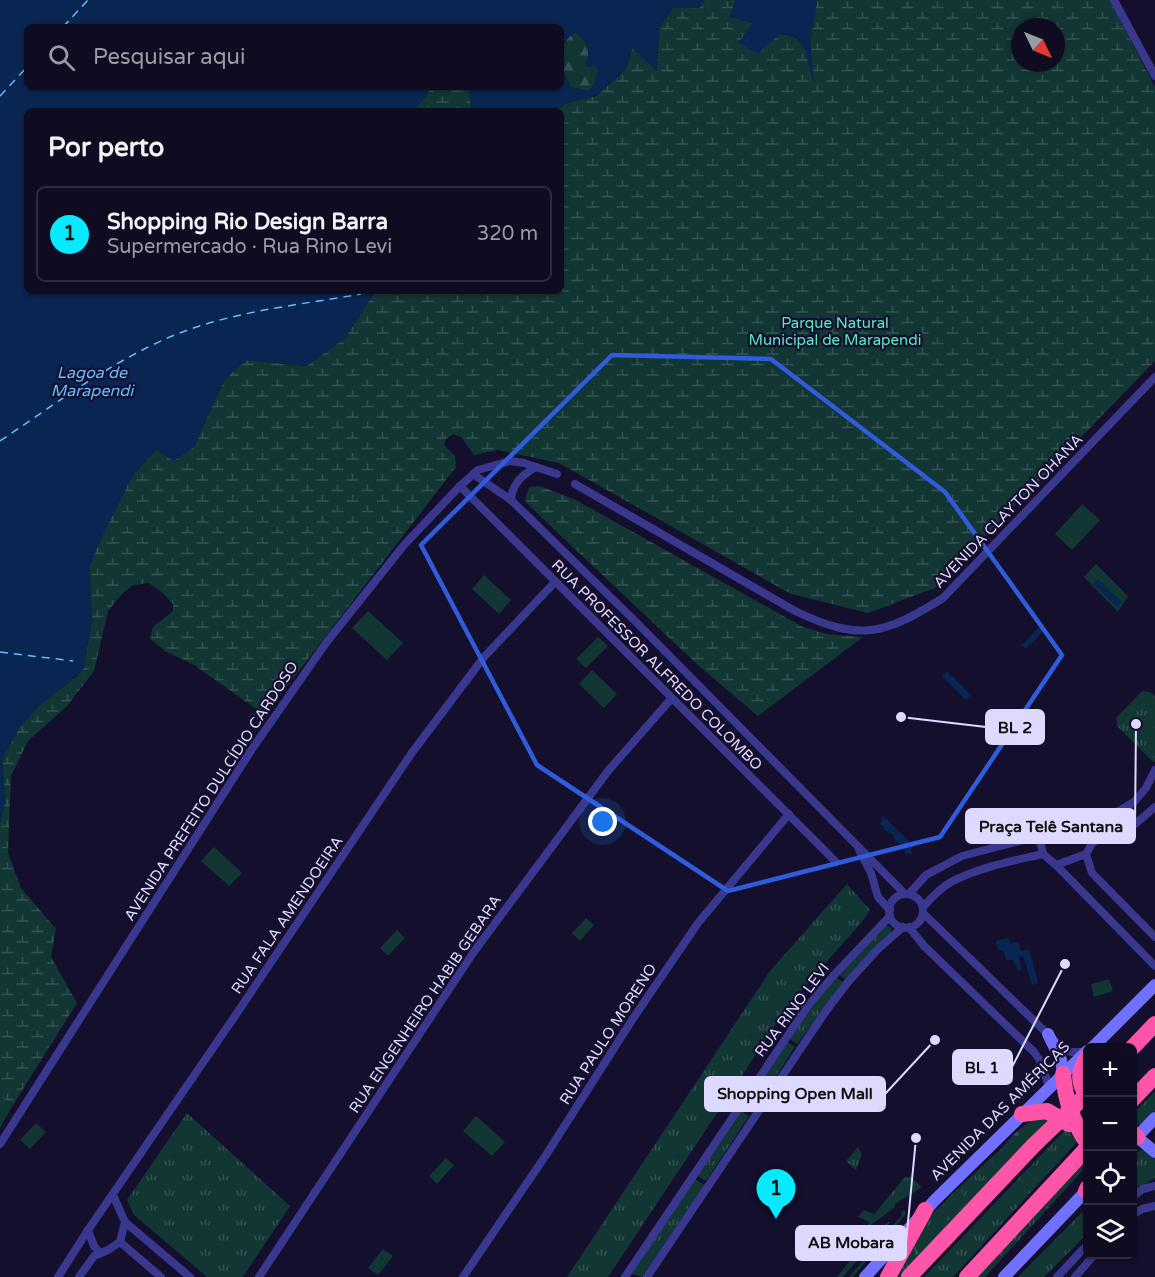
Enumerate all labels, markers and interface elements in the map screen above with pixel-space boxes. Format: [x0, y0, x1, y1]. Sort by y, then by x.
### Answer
north arrow [1011, 18, 1065, 72]
search box [24, 24, 564, 90]
icon: search [45, 41, 78, 74]
text: Pesquisar aqui [93, 44, 245, 70]
text: Por perto [48, 132, 164, 163]
text: Shopping Rio Design Barra [107, 209, 388, 235]
text: 1 [63, 222, 76, 246]
text: 320 m [477, 222, 538, 246]
text: Supermercado · Rua Rino Levi [107, 235, 392, 259]
park label: Parque Natural Municipal de Marapendi [749, 314, 921, 349]
water label: Lagoa de Marapendi [51, 363, 135, 401]
street label: AVENIDA CLAYTON OHANA [930, 430, 1086, 592]
street label: RUA PROFESSOR ALFREDO COLOMBO [548, 556, 766, 774]
street label: AVENIDA PREFEITO DULCÍDIO CARDOSO [120, 658, 302, 924]
callout: BL 2 [986, 710, 1044, 744]
text: BL 2 [998, 718, 1032, 738]
your location [588, 807, 617, 836]
callout: Praça Telê Santana [966, 809, 1135, 843]
text: Praça Telê Santana [979, 817, 1123, 837]
street label: RUA FALA AMENDOEIRA [227, 833, 347, 997]
street label: RUA ENGENHEIRO HABIB GEBARA [345, 892, 505, 1116]
street label: RUA PAULO MORENO [556, 960, 660, 1108]
street label: RUA RINO LEVI [751, 960, 833, 1060]
street label: AVENIDA DAS AMÉRICAS [927, 1038, 1073, 1184]
map controls [1083, 1043, 1137, 1259]
button: + [1083, 1043, 1137, 1097]
callout: BL 1 [953, 1050, 1012, 1084]
text: BL 1 [965, 1058, 999, 1078]
callout: Shopping Open Mall [705, 1077, 885, 1111]
text: Shopping Open Mall [717, 1084, 873, 1104]
button: − [1083, 1097, 1137, 1151]
button: locate [1083, 1151, 1137, 1205]
pin: 1 [756, 1170, 796, 1219]
button: layers [1083, 1205, 1137, 1259]
callout: AB Mobara [796, 1226, 906, 1260]
text: AB Mobara [808, 1233, 894, 1253]

